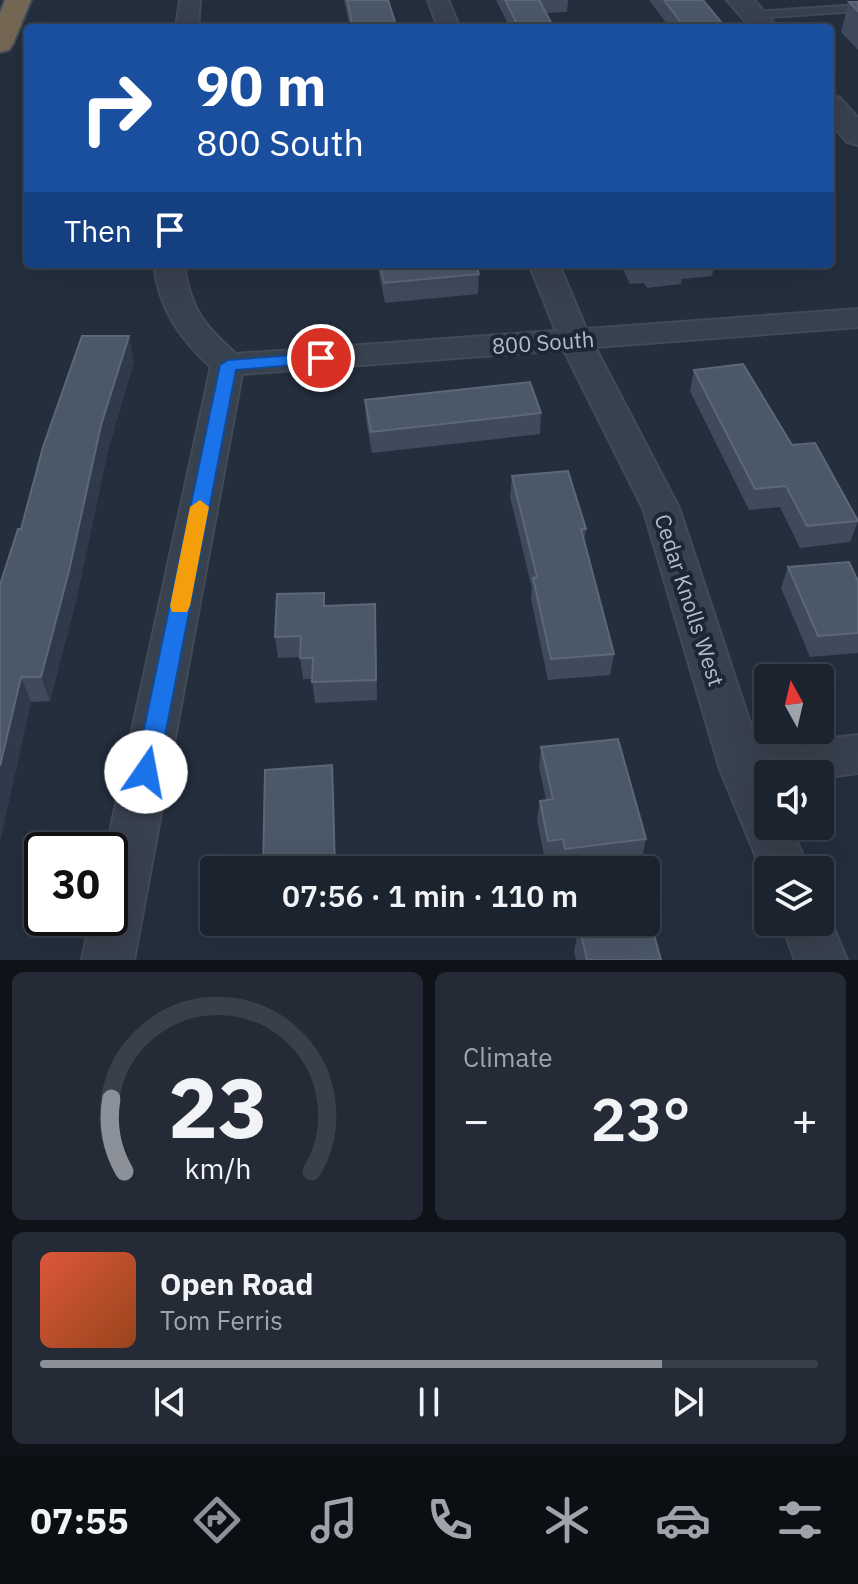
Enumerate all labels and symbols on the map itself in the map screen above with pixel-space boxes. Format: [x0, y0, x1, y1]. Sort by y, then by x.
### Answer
pin [287, 324, 355, 392]
street label: 800 South [491, 324, 595, 360]
street label: Cedar Knolls West [648, 510, 732, 690]
north arrow [754, 664, 834, 744]
position arrow [104, 730, 188, 814]
speed limit sign: 30 [24, 832, 128, 936]

